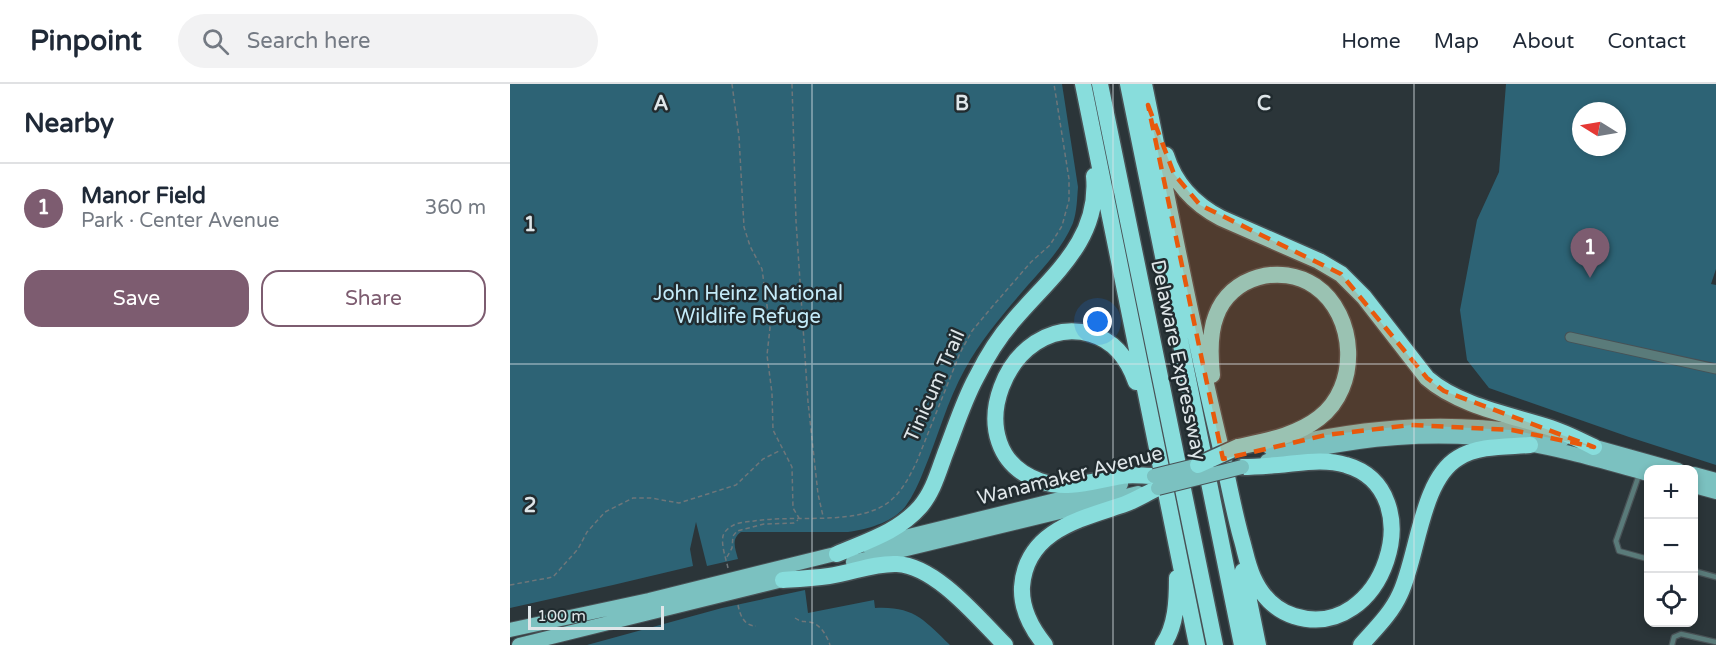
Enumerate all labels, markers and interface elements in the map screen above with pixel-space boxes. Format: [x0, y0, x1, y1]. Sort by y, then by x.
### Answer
search box [178, 14, 598, 68]
text: Pinpoint [30, 24, 142, 58]
icon: search [199, 25, 232, 58]
text: Search here [247, 28, 370, 54]
text: Home [1341, 29, 1401, 54]
text: Map [1434, 29, 1479, 54]
text: About [1512, 29, 1574, 54]
text: Contact [1607, 29, 1686, 54]
text: A [654, 92, 669, 116]
text: B [955, 92, 969, 116]
text: C [1257, 92, 1271, 116]
north arrow [1572, 102, 1626, 156]
text: Nearby [24, 108, 114, 139]
text: Manor Field [81, 183, 206, 209]
text: 1 [37, 196, 50, 220]
text: 360 m [425, 196, 486, 220]
text: Park · Center Avenue [81, 209, 279, 233]
text: 1 [524, 213, 536, 237]
pin: 1 [1570, 228, 1610, 278]
street label: Delaware Expressway [1145, 258, 1211, 463]
button: Save [24, 270, 249, 327]
button: Share [261, 270, 486, 327]
park label: John Heinz National Wildlife Refuge [653, 282, 843, 329]
your location [1083, 307, 1112, 336]
street label: Tinicum Trail [900, 326, 970, 446]
street label: Wanamaker Avenue [975, 441, 1165, 511]
map controls [1644, 465, 1698, 627]
button: + [1644, 465, 1698, 519]
text: 2 [524, 494, 536, 518]
button: − [1644, 519, 1698, 573]
button: locate [1644, 573, 1698, 627]
scale bar [528, 603, 664, 630]
text: 100 m [537, 606, 586, 626]

